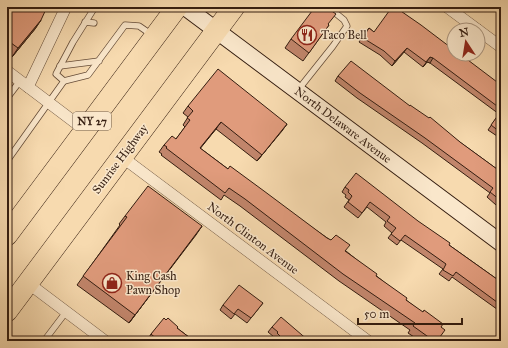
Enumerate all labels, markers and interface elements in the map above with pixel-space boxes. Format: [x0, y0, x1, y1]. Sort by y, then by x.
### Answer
north arrow [446, 22, 486, 62]
restaurant icon: Taco Bell [296, 24, 318, 46]
text: N [458, 25, 471, 40]
place label: Taco Bell [321, 28, 368, 42]
street label: North Delaware Avenue [292, 84, 394, 166]
road number: NY 27 [73, 112, 111, 130]
street label: Sunrise Highway [89, 121, 152, 197]
street label: North Clinton Avenue [205, 199, 301, 277]
place label: King Cash Pawn Shop [126, 269, 180, 297]
shop icon: King Cash Pawn Shop [101, 272, 123, 294]
scale bar [358, 300, 462, 326]
text: 50 m [364, 307, 389, 321]

